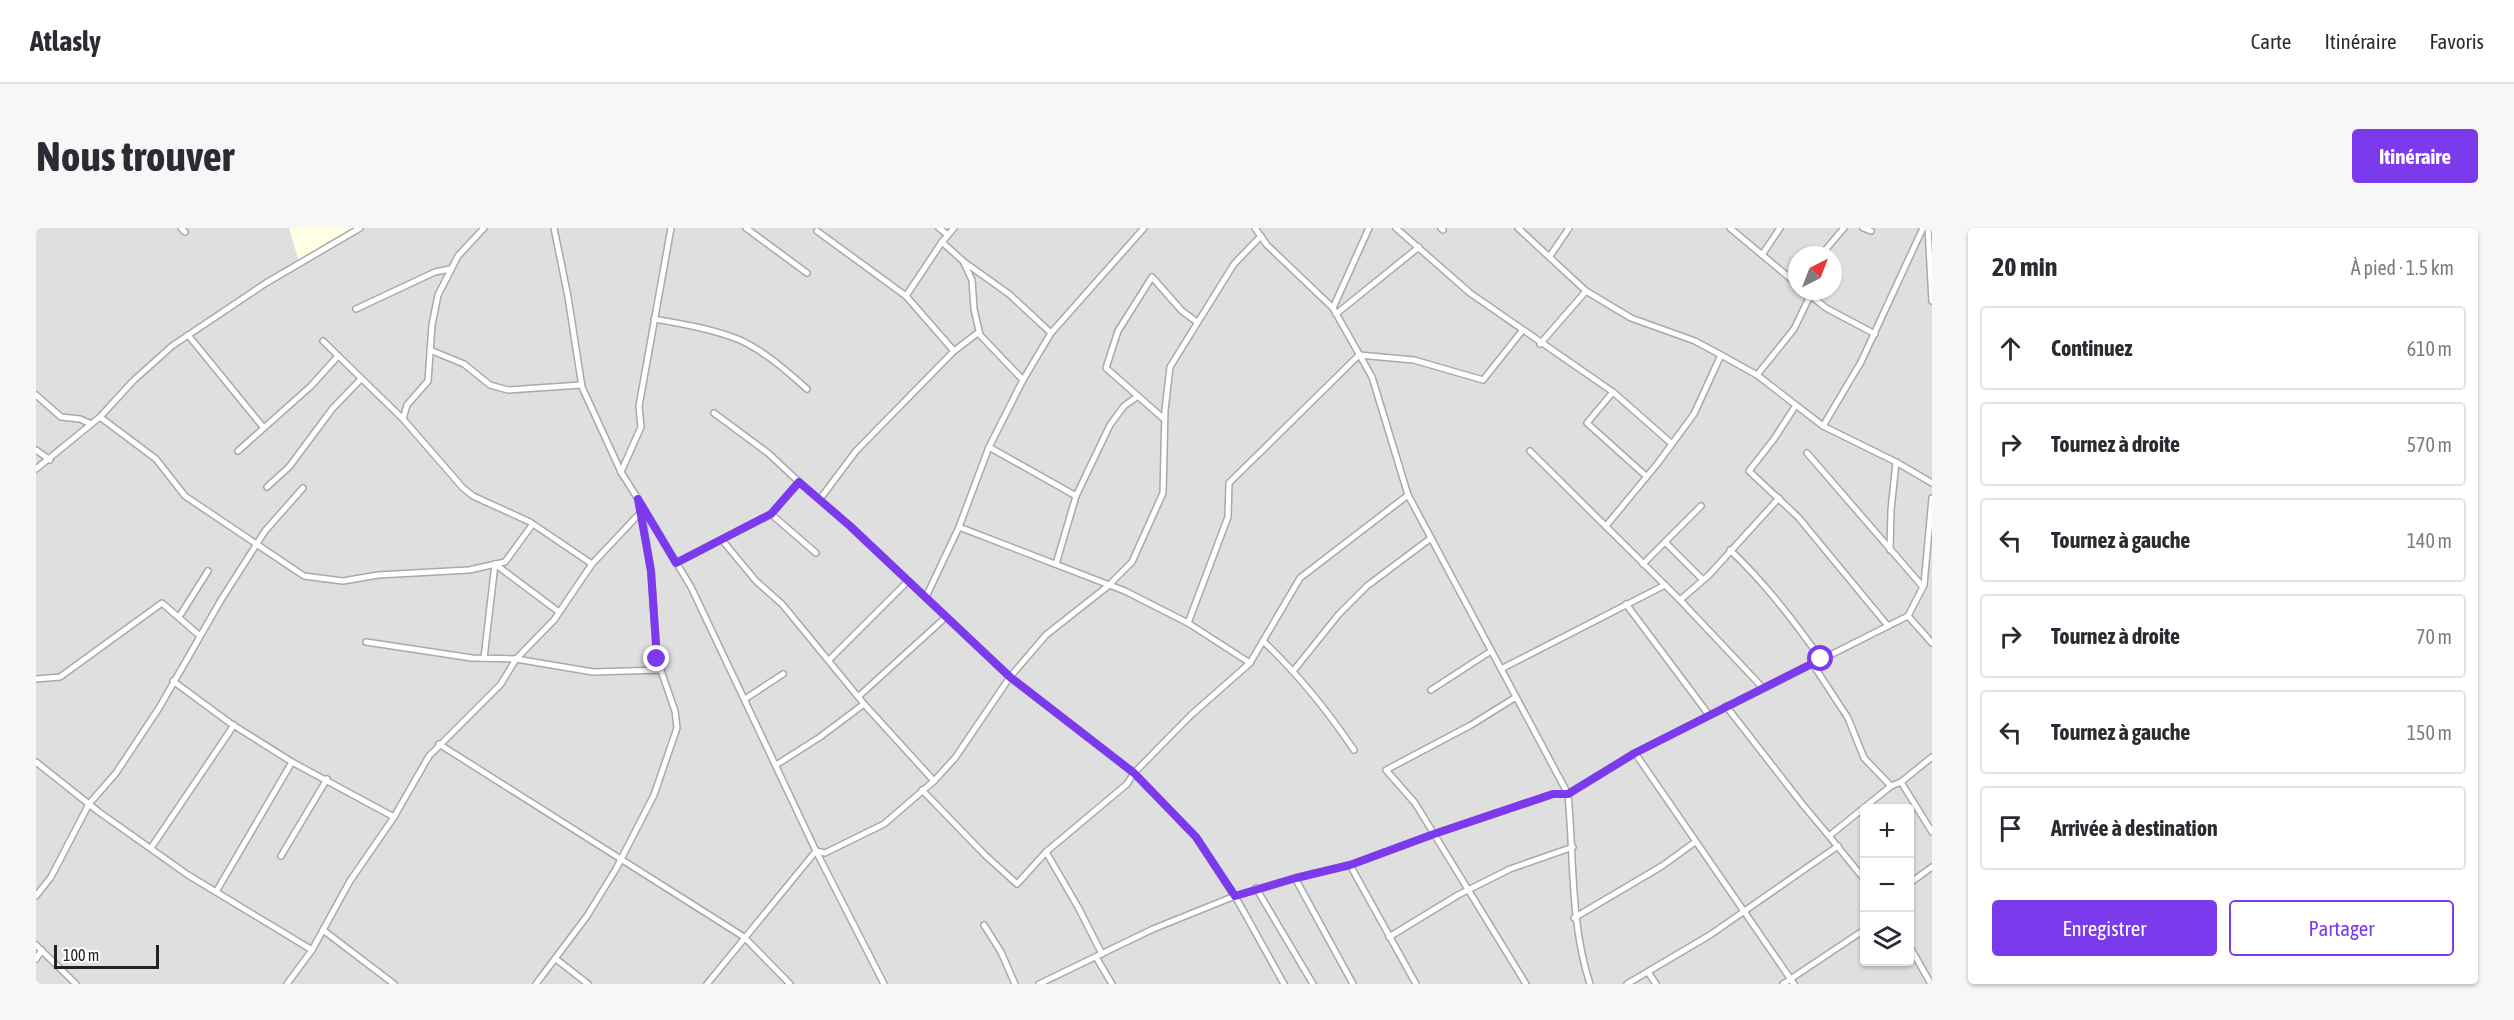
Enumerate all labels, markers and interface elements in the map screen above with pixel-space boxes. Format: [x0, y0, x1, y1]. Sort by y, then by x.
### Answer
text: Atlasly [30, 25, 101, 57]
text: Carte [2251, 29, 2291, 53]
text: Itinéraire [2324, 29, 2396, 53]
text: Favoris [2429, 29, 2484, 53]
button: Itinéraire [2352, 129, 2478, 183]
text: Nous trouver [36, 132, 234, 180]
north arrow [1788, 246, 1842, 300]
text: 20 min [1992, 252, 2057, 282]
text: À pied · 1.5 km [2351, 256, 2454, 279]
icon: ahead [1994, 332, 2027, 365]
text: Continuez [2051, 335, 2133, 361]
text: 610 m [2407, 337, 2452, 360]
icon: right [1994, 428, 2027, 461]
text: Tournez à droite [2051, 431, 2180, 457]
text: 570 m [2407, 433, 2452, 456]
icon: left [1994, 524, 2027, 557]
text: Tournez à gauche [2051, 527, 2190, 553]
text: 140 m [2407, 529, 2452, 552]
icon: right [1994, 620, 2027, 653]
text: Tournez à droite [2051, 623, 2180, 649]
text: 70 m [2416, 625, 2452, 648]
route end [643, 645, 669, 671]
route start [1807, 645, 1833, 671]
icon: left [1994, 716, 2027, 749]
text: Tournez à gauche [2051, 719, 2190, 745]
text: 150 m [2407, 721, 2452, 744]
map controls [1860, 804, 1914, 966]
button: + [1860, 804, 1914, 858]
icon: arrive [1994, 812, 2027, 845]
text: Arrivée à destination [2051, 815, 2218, 841]
button: − [1860, 858, 1914, 912]
button: Enregistrer [1992, 900, 2217, 956]
button: Partager [2229, 900, 2454, 956]
button: layers [1860, 912, 1914, 966]
scale bar [54, 942, 159, 970]
text: 100 m [63, 946, 99, 964]

